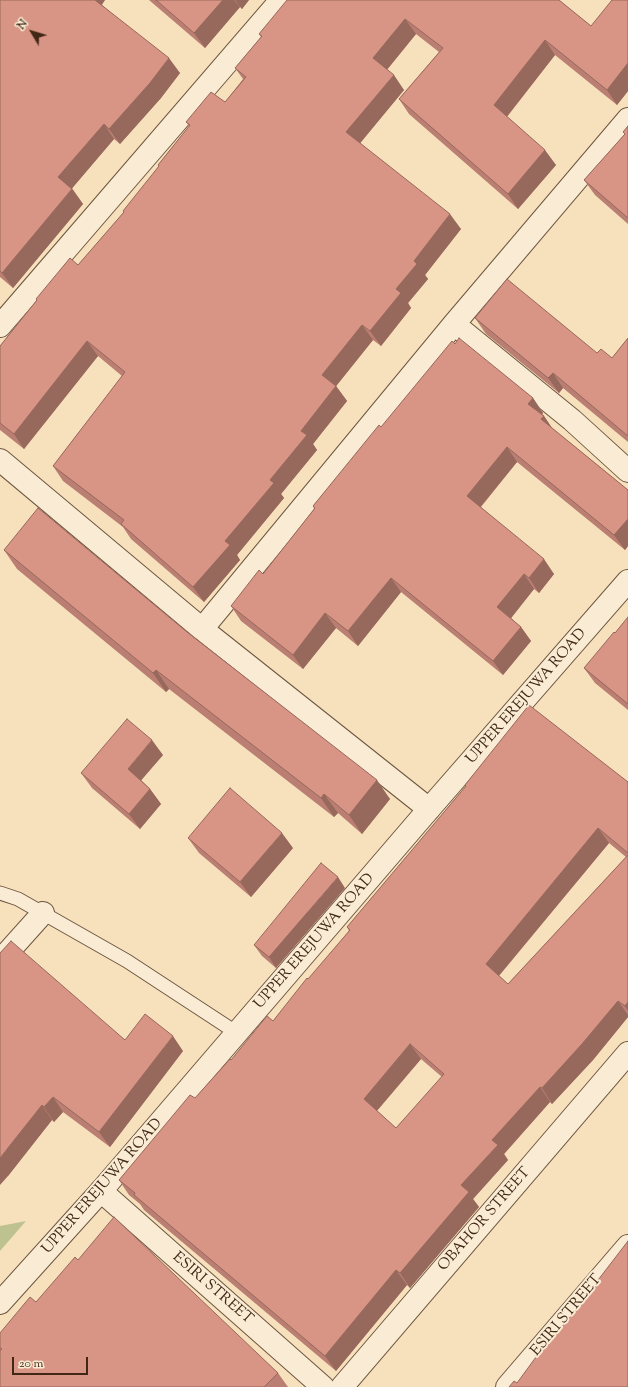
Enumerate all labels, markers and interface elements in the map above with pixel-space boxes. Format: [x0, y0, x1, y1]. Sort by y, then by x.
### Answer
north arrow [12, 12, 52, 52]
text: N [14, 16, 32, 33]
street label: UPPER EREJUWA ROAD [463, 625, 591, 769]
street label: UPPER EREJUWA ROAD [251, 870, 379, 1014]
street label: UPPER EREJUWA ROAD [39, 1115, 167, 1259]
street label: OBAHOR STREET [435, 1164, 535, 1276]
street label: ESIRI STREET [168, 1249, 256, 1329]
street label: ESIRI STREET [528, 1272, 606, 1360]
scale bar [14, 1349, 90, 1375]
text: 20 m [19, 1355, 43, 1373]

